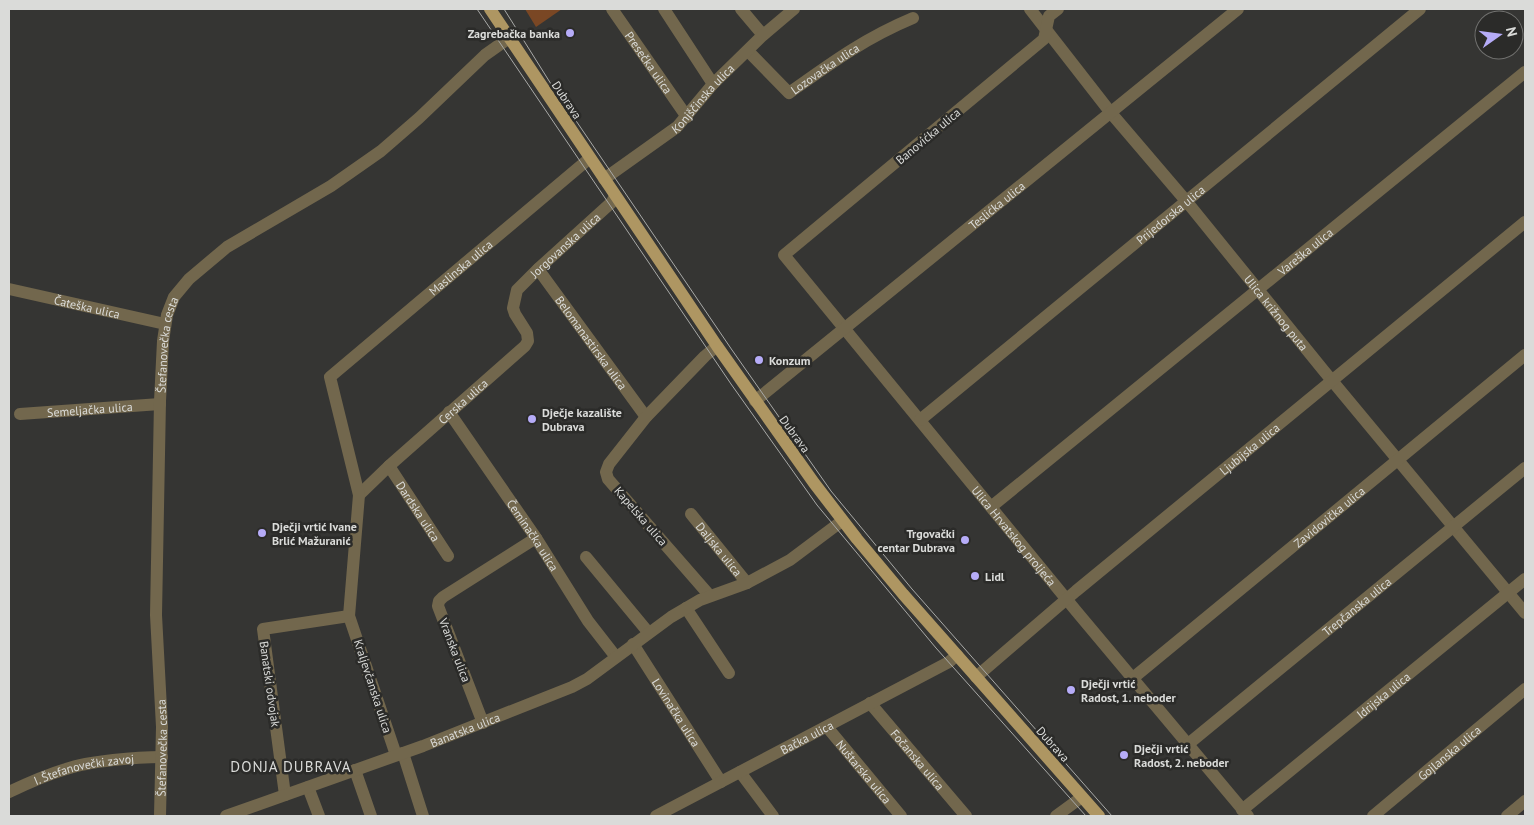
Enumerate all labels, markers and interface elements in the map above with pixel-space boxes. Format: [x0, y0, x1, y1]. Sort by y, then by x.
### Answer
north arrow [1474, 10, 1524, 60]
text: N [1502, 25, 1521, 38]
place label: Zagrebačka banka [468, 26, 560, 41]
marker: Zagrebačka banka [564, 27, 576, 39]
street label: Presečka ulica [622, 28, 676, 96]
street label: Lozovačka ulica [788, 40, 862, 97]
street label: Konjščinska ulica [668, 60, 737, 136]
street label: Dubrava [549, 78, 585, 122]
street label: Banovićka ulica [893, 105, 963, 167]
street label: Teslićka ulica [965, 178, 1028, 232]
street label: Prijedorska ulica [1133, 182, 1208, 247]
street label: Jorgovanska ulica [526, 209, 603, 281]
street label: Vareška ulica [1274, 224, 1336, 279]
street label: Maslinska ulica [425, 236, 495, 298]
street label: Ulica križnog puta [1241, 271, 1312, 353]
street label: Čateška ulica [53, 292, 122, 321]
street label: Belomanastirska ulica [552, 293, 631, 392]
street label: Štefanovečka cesta [153, 294, 181, 393]
place label: Konzum [769, 353, 811, 368]
marker: Konzum [753, 354, 765, 366]
street label: Cerska ulica [435, 375, 491, 427]
street label: Semeljačka ulica [46, 398, 133, 420]
place label: Dječje kazalište Dubrava [542, 405, 622, 434]
street label: Dubrava [776, 412, 814, 456]
marker: Dječje kazalište Dubrava [526, 413, 538, 425]
street label: Ljubijska ulica [1216, 420, 1282, 478]
street label: Dardska ulica [393, 478, 444, 544]
street label: Kapelska ulica [611, 483, 671, 549]
street label: Ulica Hrvatskog proljeća [969, 483, 1060, 589]
street label: Zavidovička ulica [1290, 483, 1368, 550]
street label: Čeminačka ulica [504, 496, 562, 574]
place label: Dječji vrtić Ivane Brlić Mažuranić [272, 519, 357, 548]
street label: Daljska ulica [693, 519, 746, 579]
place label: Trgovački centar Dubrava [877, 526, 955, 555]
marker: Dječji vrtić Ivane Brlić Mažuranić [256, 527, 268, 539]
marker: Trgovački centar Dubrava [959, 534, 971, 546]
place label: Lidl [985, 569, 1005, 584]
marker: Lidl [969, 570, 981, 582]
street label: Trepčanska ulica [1319, 574, 1394, 639]
street label: Vranska ulica [436, 615, 474, 684]
street label: Kraljevčanska ulica [351, 637, 395, 735]
street label: Banatski odvojak [257, 640, 283, 728]
street label: Idrijska ulica [1353, 669, 1413, 721]
street label: Lovinačka ulica [649, 675, 704, 749]
place label: Dječji vrtić Radost, 1. neboder [1081, 676, 1177, 705]
marker: Dječji vrtić Radost, 1. neboder [1065, 684, 1077, 696]
street label: Štefanovečka cesta [153, 699, 170, 797]
street label: Banatska ulica [428, 709, 502, 750]
street label: Bačka ulica [777, 717, 836, 757]
street label: Gojlanska ulica [1414, 722, 1484, 783]
street label: Dubrava [1033, 723, 1073, 765]
street label: Fočanska ulica [888, 726, 948, 793]
street label: Nuštarska ulica [833, 737, 895, 807]
place label: Dječji vrtić Radost, 2. neboder [1134, 741, 1230, 770]
marker: Dječji vrtić Radost, 2. neboder [1118, 749, 1130, 761]
street label: I. Štefanovečki zavoj [31, 751, 135, 788]
district label: DONJA DUBRAVA [230, 757, 352, 776]

